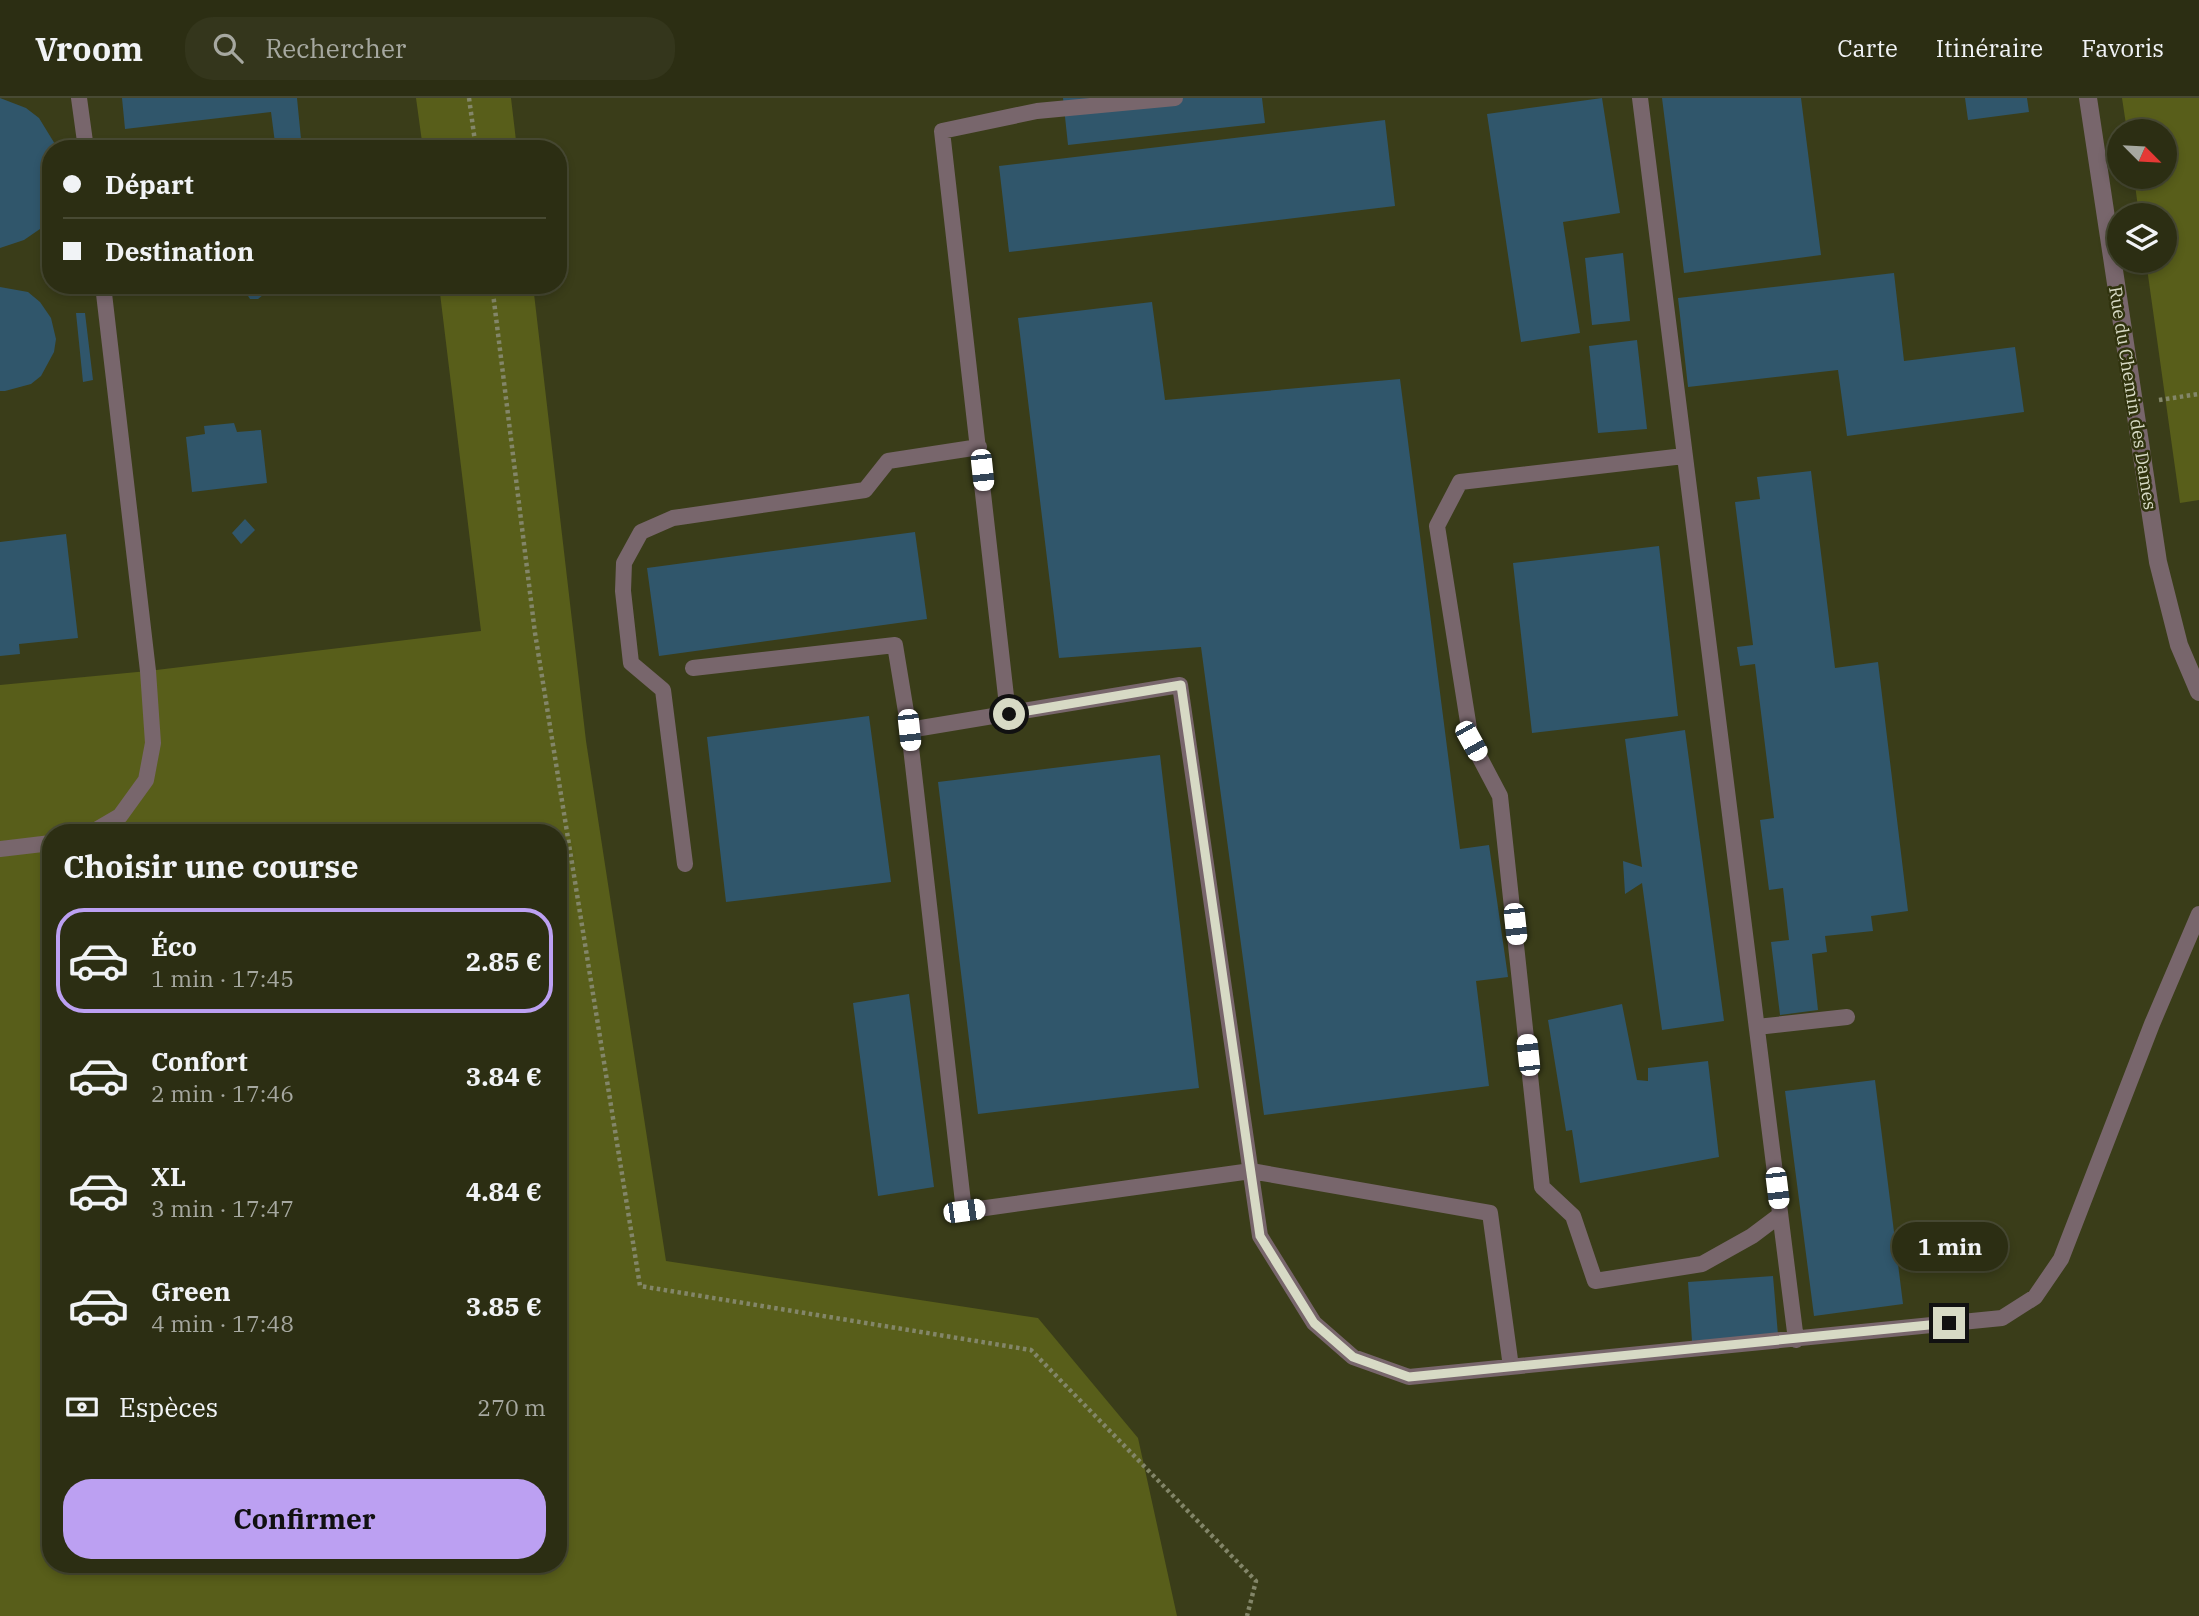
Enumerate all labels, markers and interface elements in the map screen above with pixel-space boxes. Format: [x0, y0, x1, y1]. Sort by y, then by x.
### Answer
search box [185, 17, 675, 80]
text: Vroom [35, 27, 143, 70]
icon: search [209, 29, 247, 67]
text: Rechercher [265, 31, 406, 65]
text: Carte [1837, 32, 1898, 64]
text: Itinéraire [1936, 32, 2043, 64]
text: Favoris [2081, 32, 2164, 64]
north arrow [2107, 119, 2177, 189]
map controls [2107, 119, 2177, 273]
text: Départ [105, 167, 194, 201]
button: layers [2107, 203, 2177, 273]
text: Destination [105, 234, 254, 268]
street label: Rue du Chemin des Dames [2104, 285, 2162, 511]
car [970, 448, 995, 492]
route start [993, 698, 1025, 730]
car [897, 708, 922, 752]
car [1452, 718, 1491, 764]
text: Choisir une course [63, 845, 359, 887]
car [1503, 902, 1528, 946]
icon: car [67, 929, 130, 992]
text: Éco [151, 929, 197, 963]
text: 2.85 € [466, 944, 542, 978]
text: 1 min · 17:45 [151, 963, 294, 993]
car [1516, 1033, 1541, 1077]
icon: car [67, 1044, 130, 1107]
text: Confort [151, 1044, 248, 1078]
text: 3.84 € [466, 1059, 542, 1093]
text: 2 min · 17:46 [151, 1078, 294, 1108]
icon: car [67, 1159, 130, 1222]
text: XL [151, 1159, 186, 1193]
car [1765, 1166, 1790, 1210]
text: 4.84 € [466, 1174, 542, 1208]
text: 3 min · 17:47 [151, 1193, 294, 1223]
car [942, 1198, 987, 1224]
callout: 1 min [1891, 1222, 2007, 1270]
text: 1 min [1918, 1231, 1982, 1261]
icon: car [67, 1274, 130, 1337]
text: Green [151, 1274, 231, 1308]
text: 3.85 € [466, 1289, 542, 1323]
route end [1933, 1307, 1965, 1339]
text: 4 min · 17:48 [151, 1308, 294, 1338]
icon: cash [63, 1388, 101, 1426]
text: Espèces [119, 1390, 218, 1424]
text: 270 m [477, 1392, 546, 1422]
button: Confirmer [63, 1479, 546, 1559]

